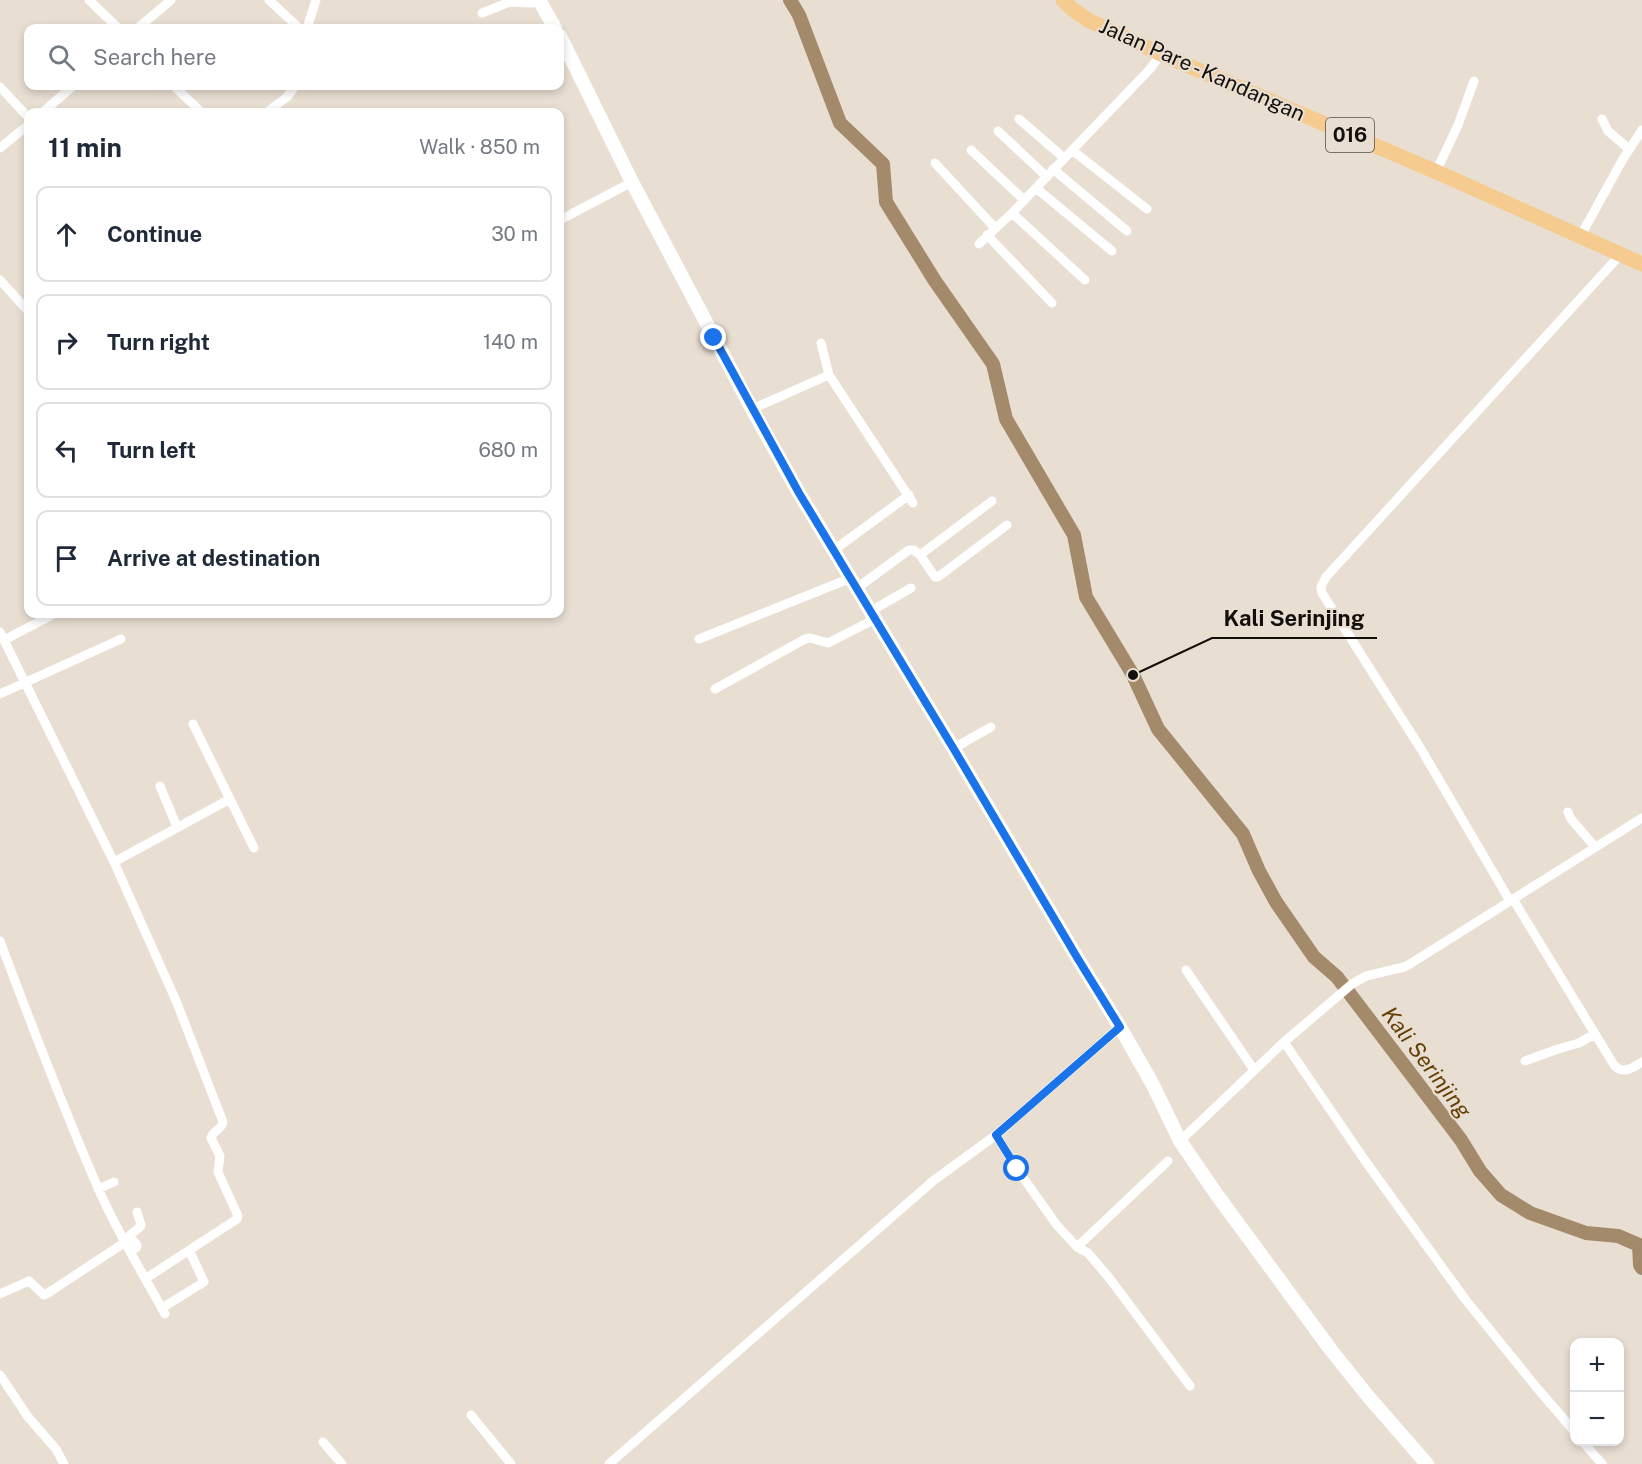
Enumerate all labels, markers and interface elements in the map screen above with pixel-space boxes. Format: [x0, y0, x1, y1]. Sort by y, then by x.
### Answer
street label: Jalan Pare - Kandangan [1096, 13, 1309, 126]
search box [24, 24, 564, 90]
icon: search [45, 41, 78, 74]
text: Search here [93, 44, 217, 70]
road number: 016 [1326, 118, 1374, 152]
text: 11 min [48, 132, 122, 163]
text: Walk · 850 m [419, 135, 540, 159]
icon: ahead [50, 218, 83, 251]
text: Continue [107, 221, 202, 247]
text: 30 m [491, 222, 538, 246]
route end [700, 324, 726, 350]
icon: right [50, 326, 83, 359]
text: Turn right [107, 329, 210, 355]
text: 140 m [483, 330, 538, 354]
icon: left [50, 434, 83, 467]
text: Turn left [107, 437, 196, 463]
text: 680 m [478, 438, 538, 462]
icon: arrive [50, 542, 83, 575]
text: Arrive at destination [107, 545, 320, 571]
callout: Kali Serinjing [1212, 598, 1377, 638]
text: Kali Serinjing [1223, 605, 1365, 631]
water label: Kali Serinjing [1377, 1001, 1478, 1123]
route start [1003, 1155, 1029, 1181]
map controls [1570, 1338, 1624, 1446]
button: + [1570, 1338, 1624, 1392]
button: − [1570, 1392, 1624, 1446]

